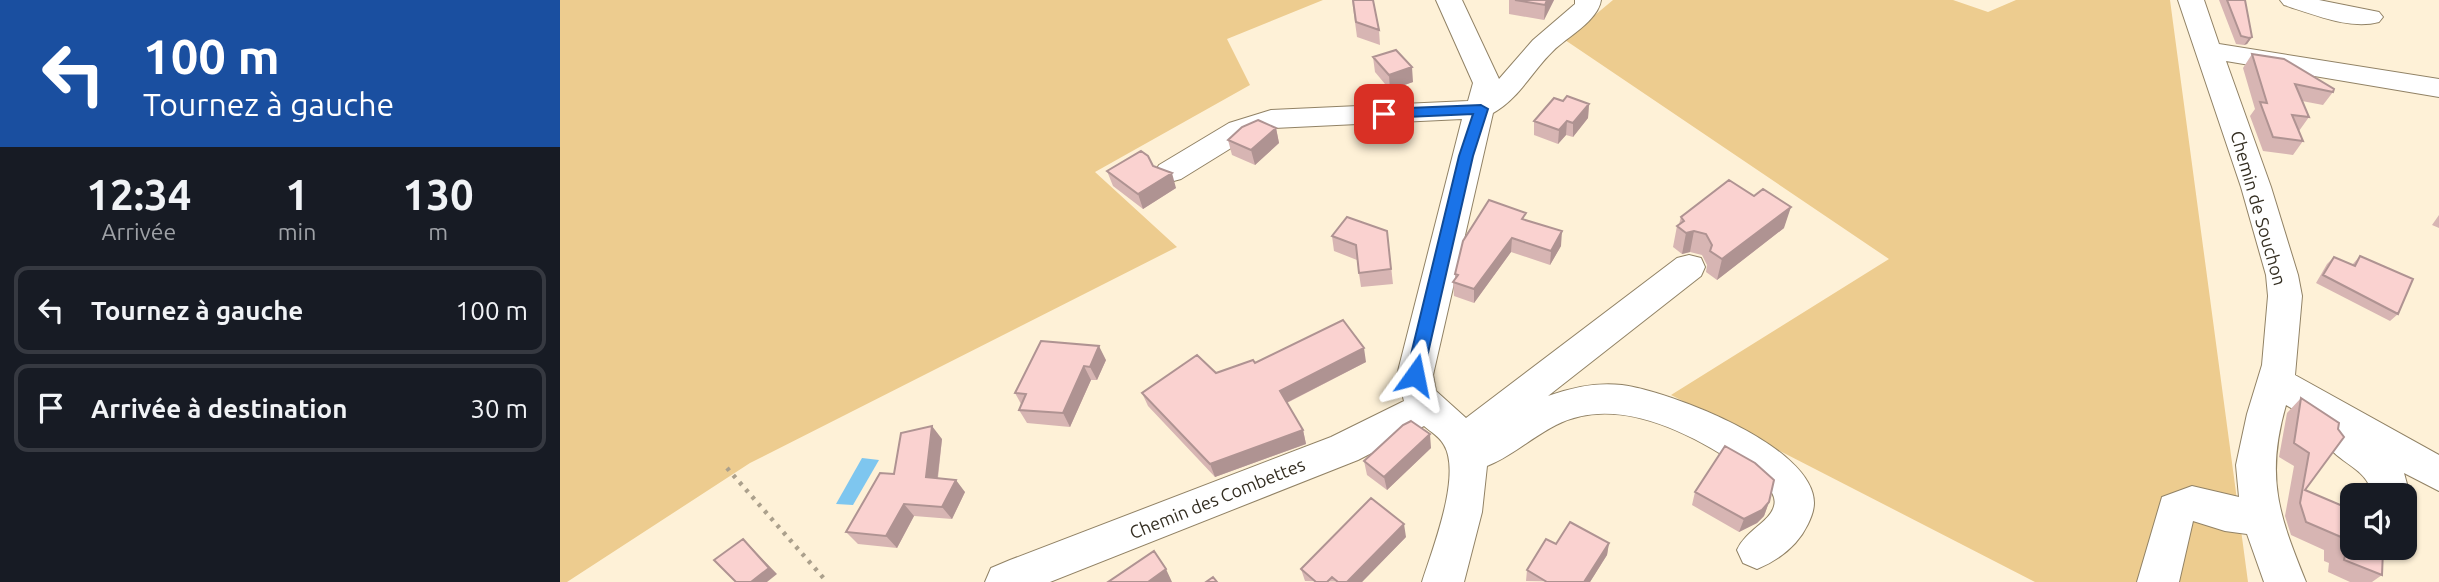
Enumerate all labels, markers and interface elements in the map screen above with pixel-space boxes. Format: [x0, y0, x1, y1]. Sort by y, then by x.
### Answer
icon: left [28, 28, 119, 119]
text: 100 m [143, 28, 280, 83]
pin [1354, 84, 1414, 144]
text: Tournez à gauche [143, 86, 394, 122]
icon: arrive [1365, 95, 1403, 133]
street label: Chemin de Souchon [2227, 128, 2291, 288]
text: 12:34 [86, 171, 191, 218]
text: 1 [285, 171, 309, 218]
text: 130 [403, 171, 474, 218]
text: Arrivée [102, 219, 176, 244]
text: min [278, 219, 316, 244]
text: m [428, 219, 448, 244]
icon: left [32, 291, 70, 329]
text: Tournez à gauche [91, 296, 303, 325]
text: 100 m [456, 296, 528, 325]
position arrow [1378, 338, 1452, 412]
icon: arrive [32, 389, 70, 427]
text: Arrivée à destination [91, 394, 347, 423]
text: 30 m [470, 394, 528, 423]
street label: Chemin des Combettes [1126, 454, 1308, 542]
map controls [2340, 483, 2417, 560]
button: sound [2340, 483, 2417, 560]

